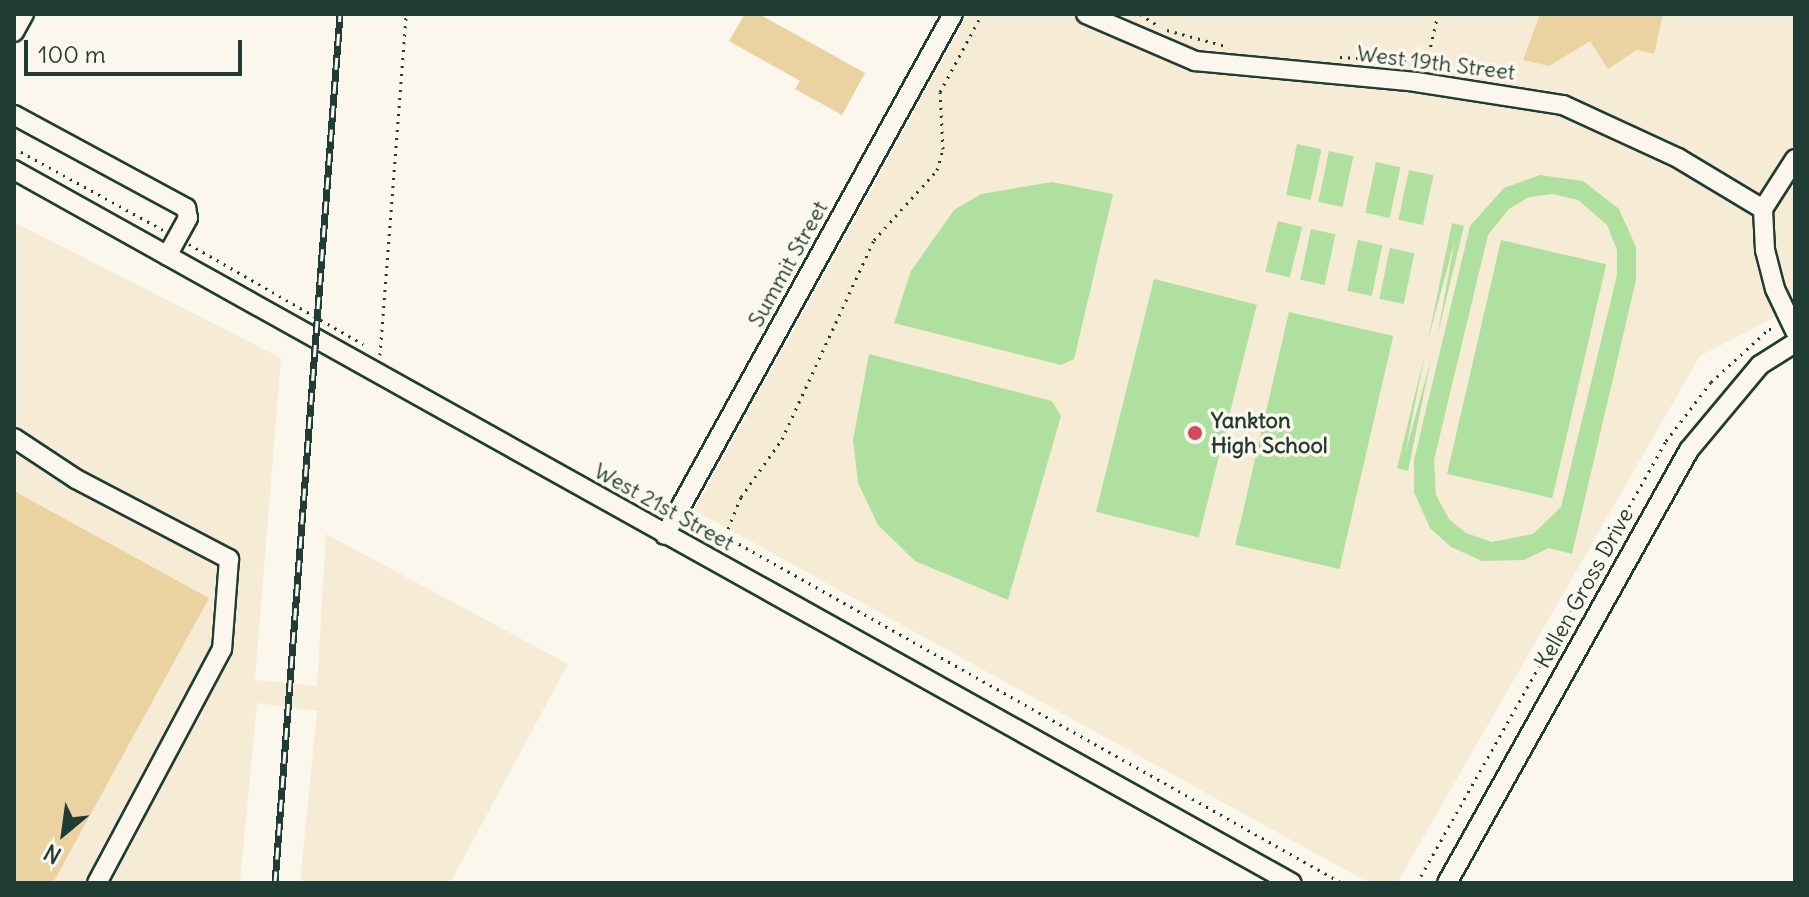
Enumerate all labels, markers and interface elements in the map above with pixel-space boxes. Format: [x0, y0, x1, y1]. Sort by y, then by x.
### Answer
scale bar [28, 24, 246, 74]
text: 100 m [38, 39, 106, 69]
street label: West 19th Street [1355, 40, 1517, 86]
street label: Summit Street [743, 196, 833, 332]
place label: Yankton High School [1211, 407, 1328, 458]
marker: Yankton High School [1186, 424, 1204, 442]
street label: West 21st Street [589, 458, 739, 556]
street label: Kellen Gross Drive [1529, 503, 1639, 673]
north arrow [24, 793, 104, 873]
text: N [39, 838, 66, 870]

